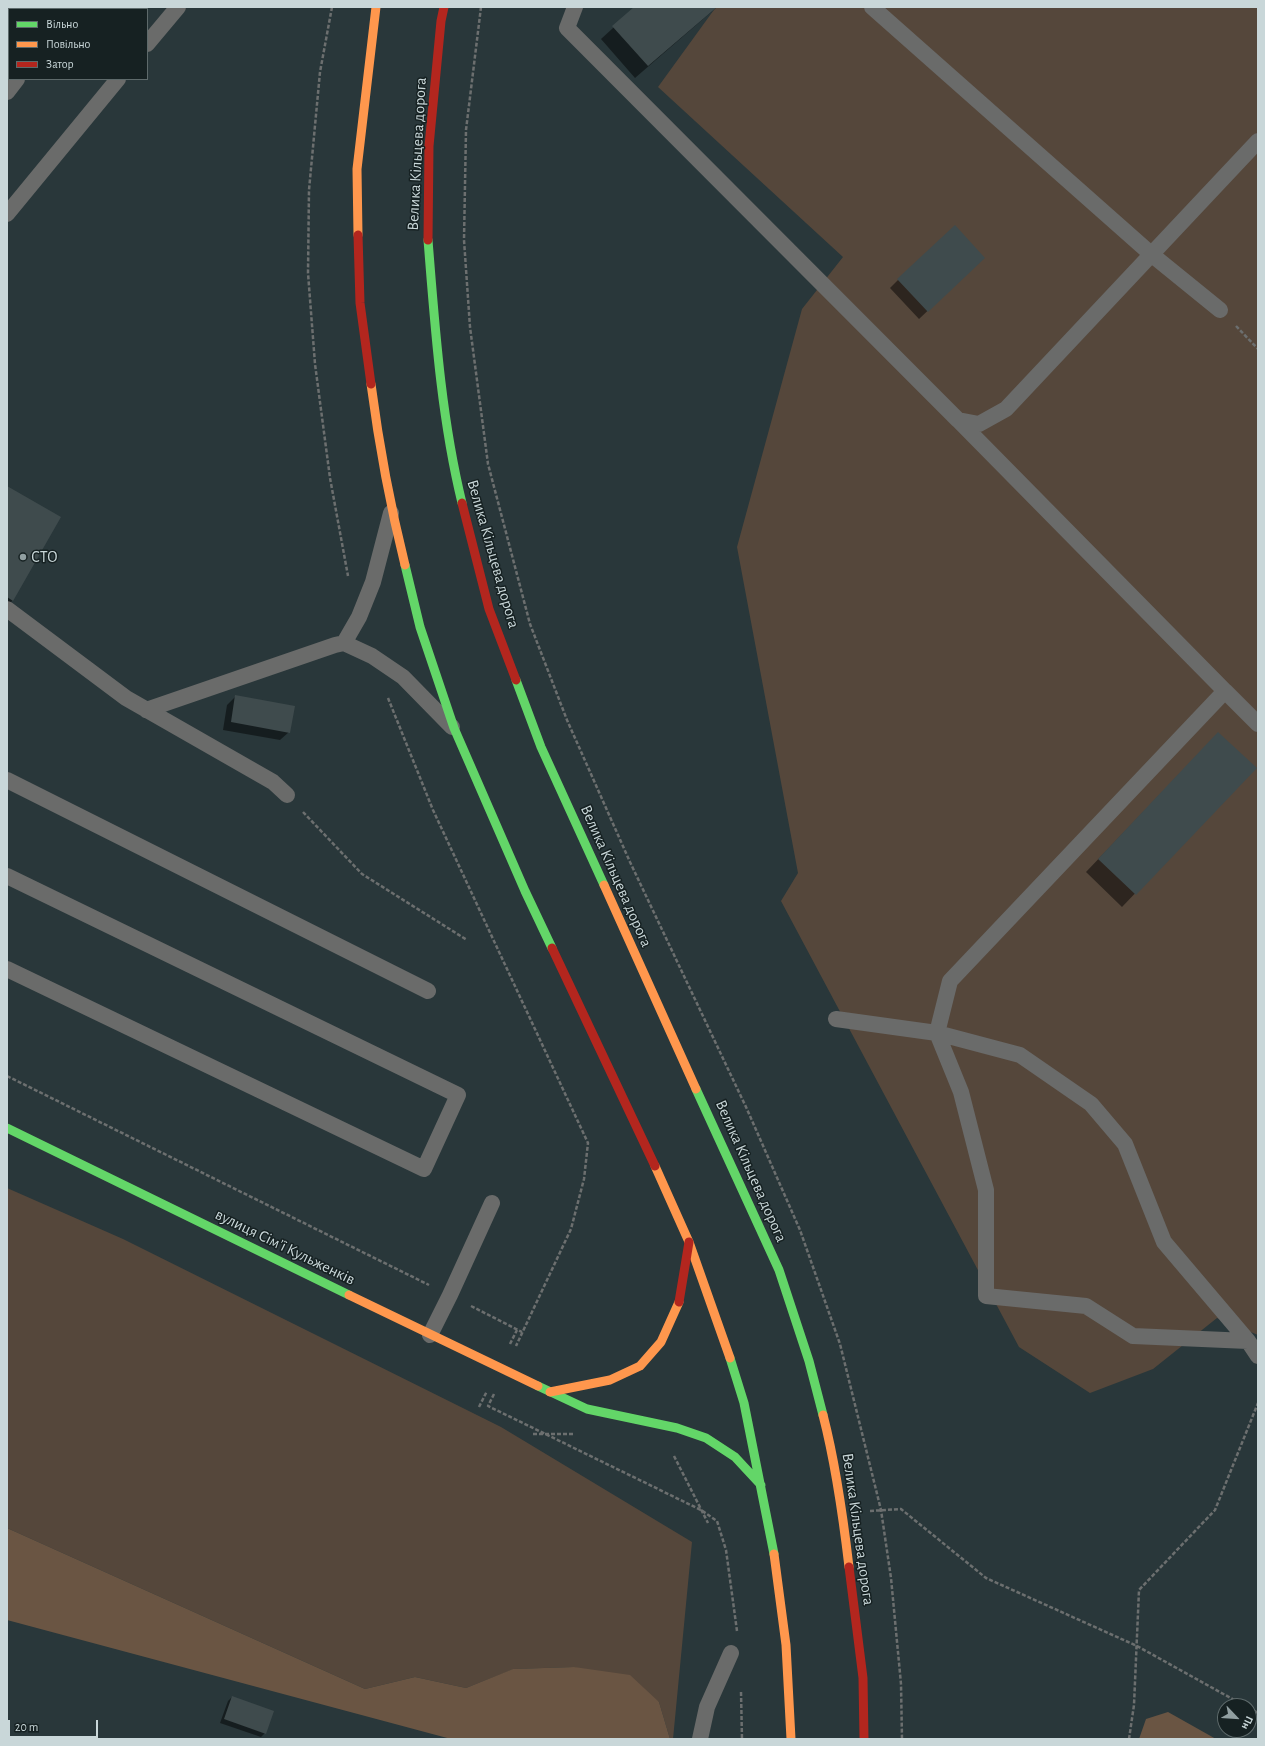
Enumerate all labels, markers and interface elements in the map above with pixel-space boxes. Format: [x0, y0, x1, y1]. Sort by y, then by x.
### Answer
legend [8, 8, 148, 80]
text: Вільно [46, 18, 78, 30]
text: Повільно [46, 38, 90, 50]
text: Затор [46, 58, 74, 70]
street label: Велика Кільцева дорога [403, 77, 431, 231]
street label: Велика Кільцева дорога [463, 478, 523, 630]
place label: СТО [31, 547, 58, 567]
marker: СТО [18, 552, 28, 562]
street label: Велика Кільцева дорога [576, 802, 656, 950]
street label: Велика Кільцева дорога [711, 1097, 791, 1245]
street label: вулиця Сімʼї Кульженків [212, 1205, 358, 1289]
street label: Велика Кільцева дорога [838, 1452, 878, 1606]
north arrow [1217, 1698, 1257, 1738]
scale bar [10, 1712, 100, 1738]
text: Пн [1240, 1714, 1255, 1731]
text: 20 m [15, 1721, 38, 1733]

